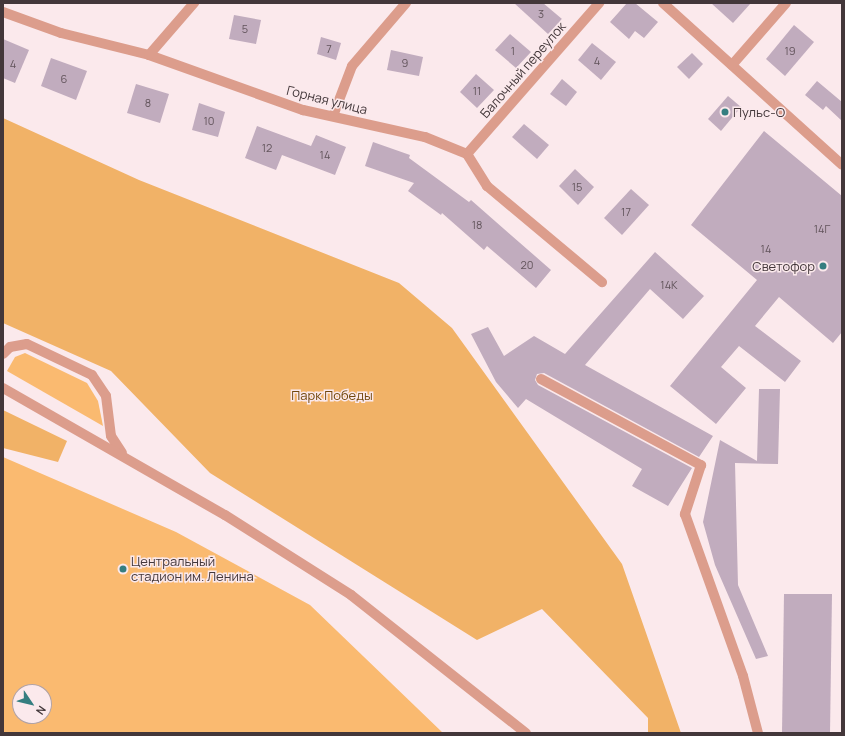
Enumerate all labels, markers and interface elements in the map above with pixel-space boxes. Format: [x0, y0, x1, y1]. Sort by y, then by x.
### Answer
house number: 3 [538, 7, 544, 21]
street label: Балочный переулок [477, 19, 569, 121]
house number: 5 [242, 22, 248, 36]
house number: 7 [326, 42, 332, 56]
house number: 1 [511, 44, 515, 58]
house number: 19 [784, 44, 796, 58]
house number: 4 [594, 54, 600, 68]
house number: 9 [402, 56, 408, 70]
house number: 4 [10, 57, 16, 71]
house number: 6 [61, 72, 67, 86]
street label: Горная улица [285, 82, 369, 118]
house number: 11 [473, 84, 481, 98]
house number: 8 [145, 96, 151, 110]
place label: Пульс-О [733, 104, 785, 120]
marker: Пульс-О [720, 107, 730, 117]
house number: 10 [204, 114, 214, 128]
house number: 12 [262, 141, 272, 155]
house number: 14 [320, 148, 330, 162]
house number: 15 [572, 180, 582, 194]
house number: 17 [621, 205, 631, 219]
house number: 18 [472, 218, 482, 232]
house number: 14Г [814, 222, 830, 236]
house number: 14 [761, 242, 771, 256]
house number: 20 [521, 258, 533, 272]
place label: Светофор [752, 258, 815, 274]
marker: Светофор [818, 261, 828, 271]
house number: 14К [660, 278, 678, 292]
park label: Парк Победы [291, 387, 373, 403]
place label: Центральный стадион им. Ленина [131, 554, 254, 585]
marker: Центральный стадион им. Ленина [118, 564, 128, 574]
north arrow [12, 684, 52, 724]
text: N [33, 703, 50, 718]

